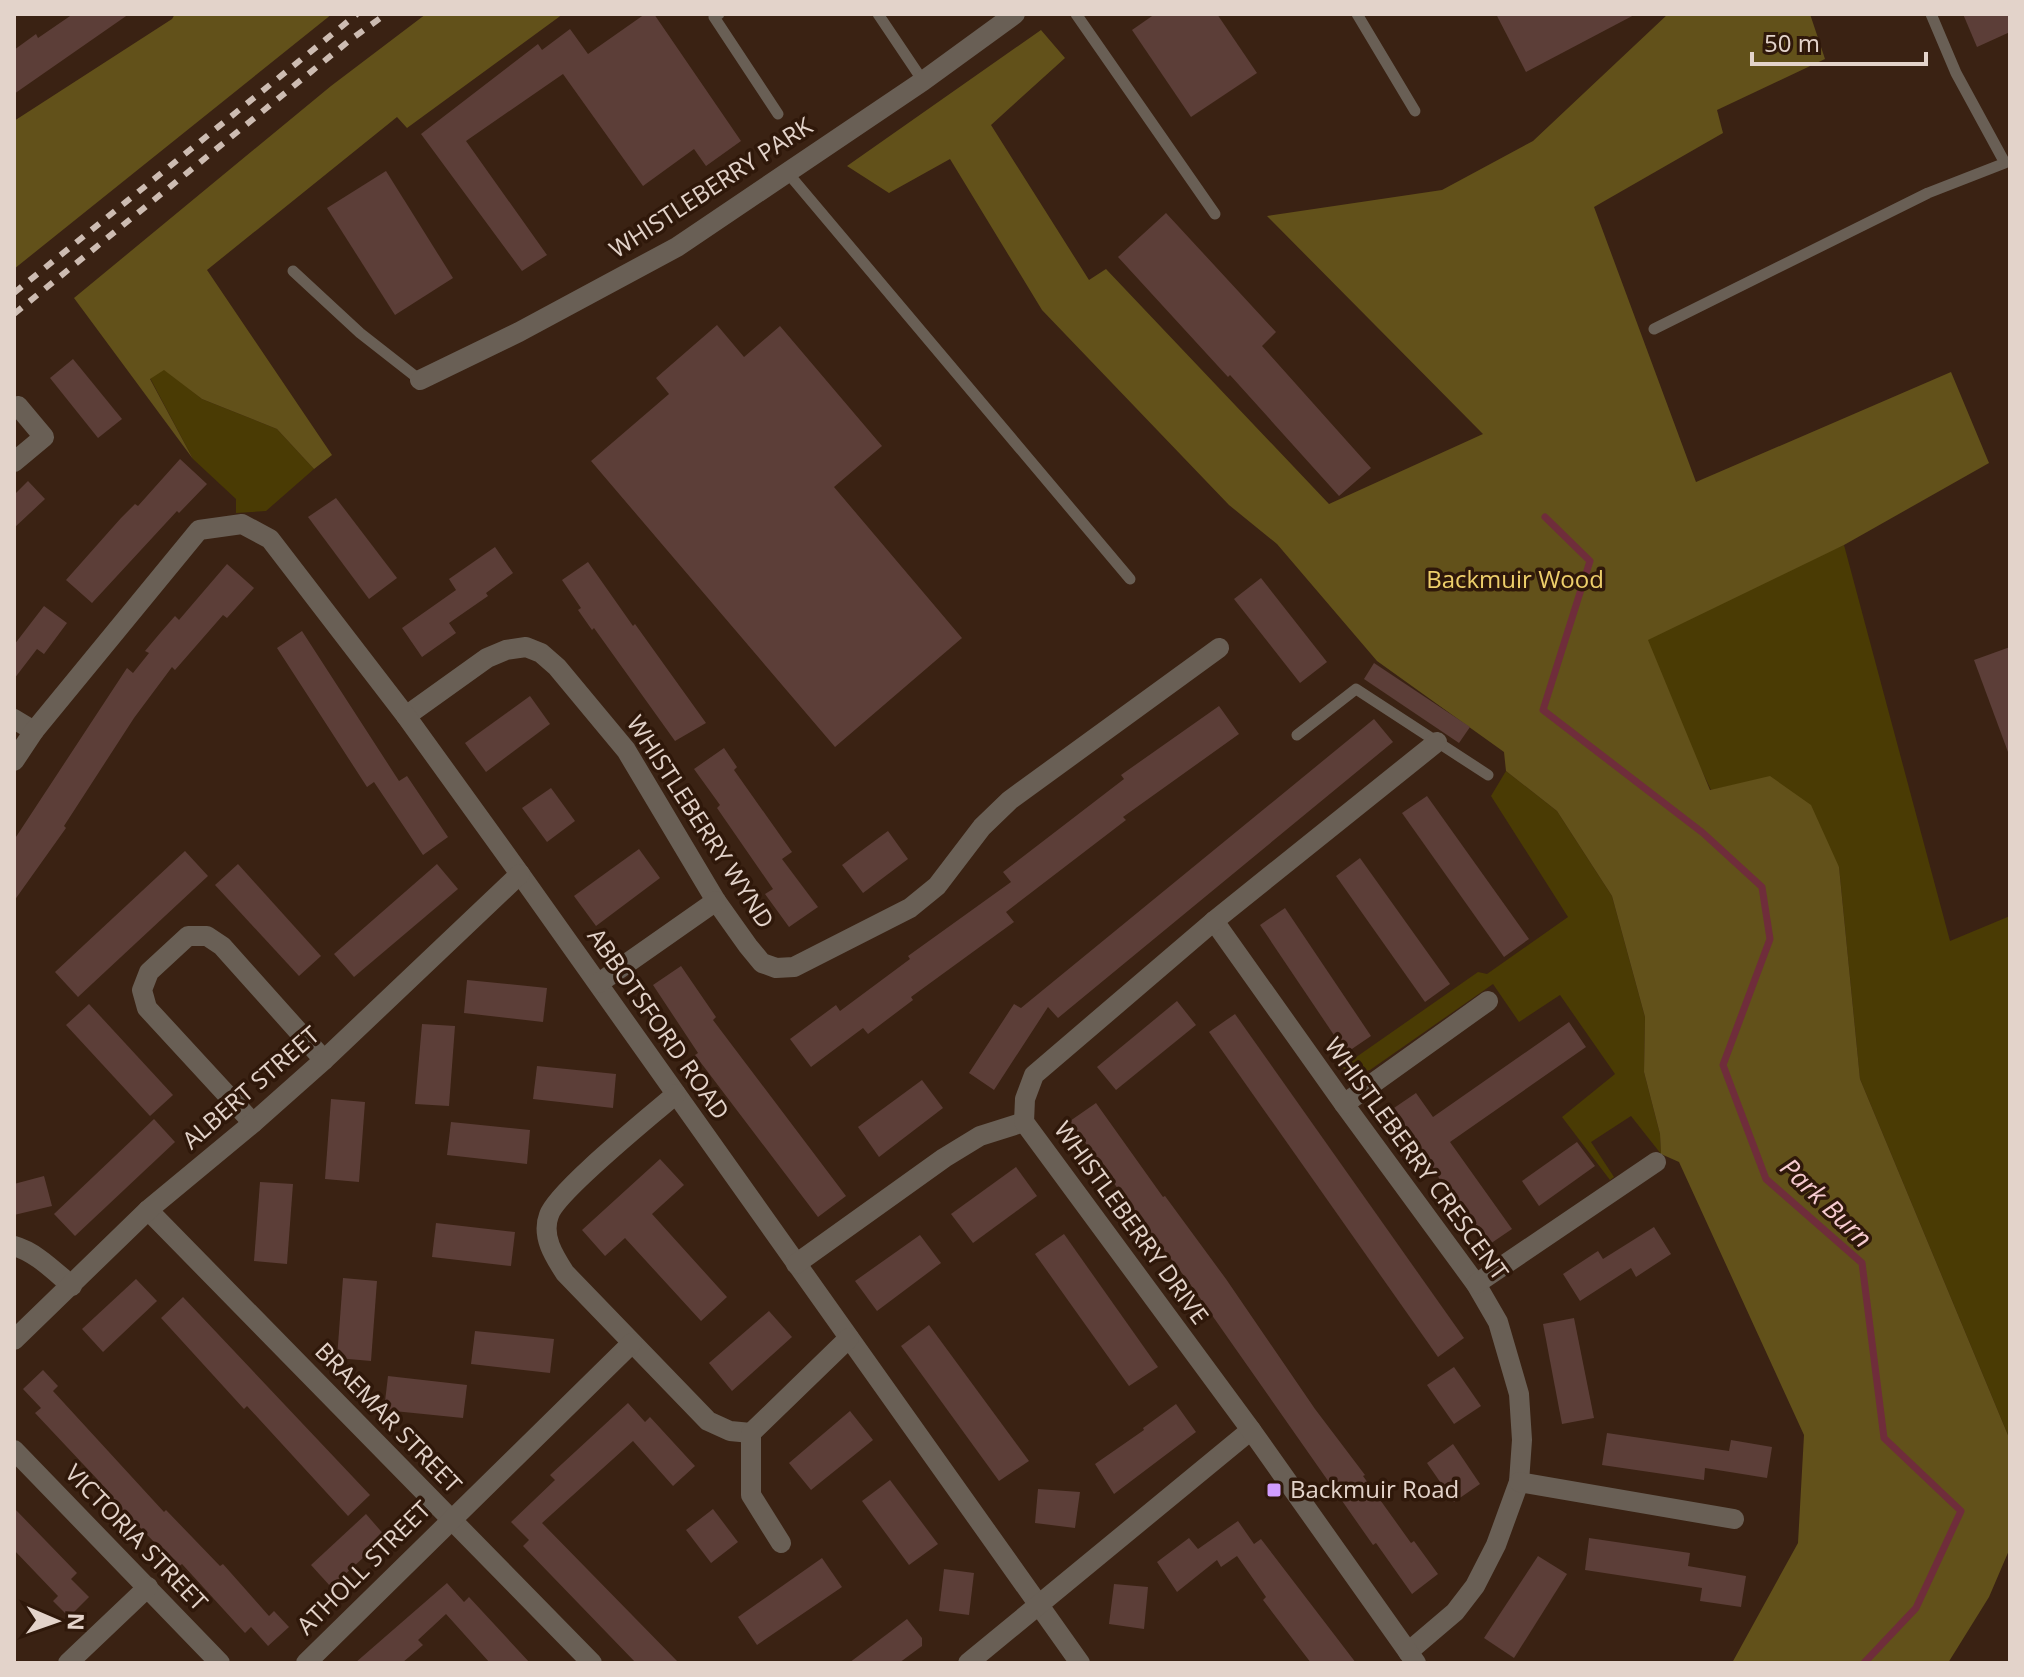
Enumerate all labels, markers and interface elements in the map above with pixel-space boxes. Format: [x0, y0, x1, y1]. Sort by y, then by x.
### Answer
scale bar [1752, 16, 1926, 66]
text: 50 m [1764, 26, 1820, 59]
street label: WHISTLEBERRY PARK [602, 108, 818, 265]
park label: Backmuir Wood [1426, 562, 1604, 595]
street label: WHISTLEBERRY WYND [620, 708, 783, 934]
street label: ABBOTSFORD ROAD [581, 921, 738, 1126]
street label: ALBERT STREET [174, 1018, 326, 1156]
street label: WHISTLEBERRY CRESCENT [1318, 1030, 1517, 1286]
street label: WHISTLEBERRY DRIVE [1047, 1114, 1217, 1330]
water label: Park Burn [1773, 1149, 1881, 1255]
street label: BRAEMAR STREET [309, 1334, 470, 1500]
street label: VICTORIA STREET [59, 1456, 216, 1617]
place label: Backmuir Road [1290, 1472, 1459, 1505]
marker: Backmuir Road [1265, 1481, 1283, 1499]
street label: ATHOLL STREET [289, 1493, 437, 1641]
north arrow [16, 1581, 96, 1661]
text: N [62, 1612, 92, 1631]

